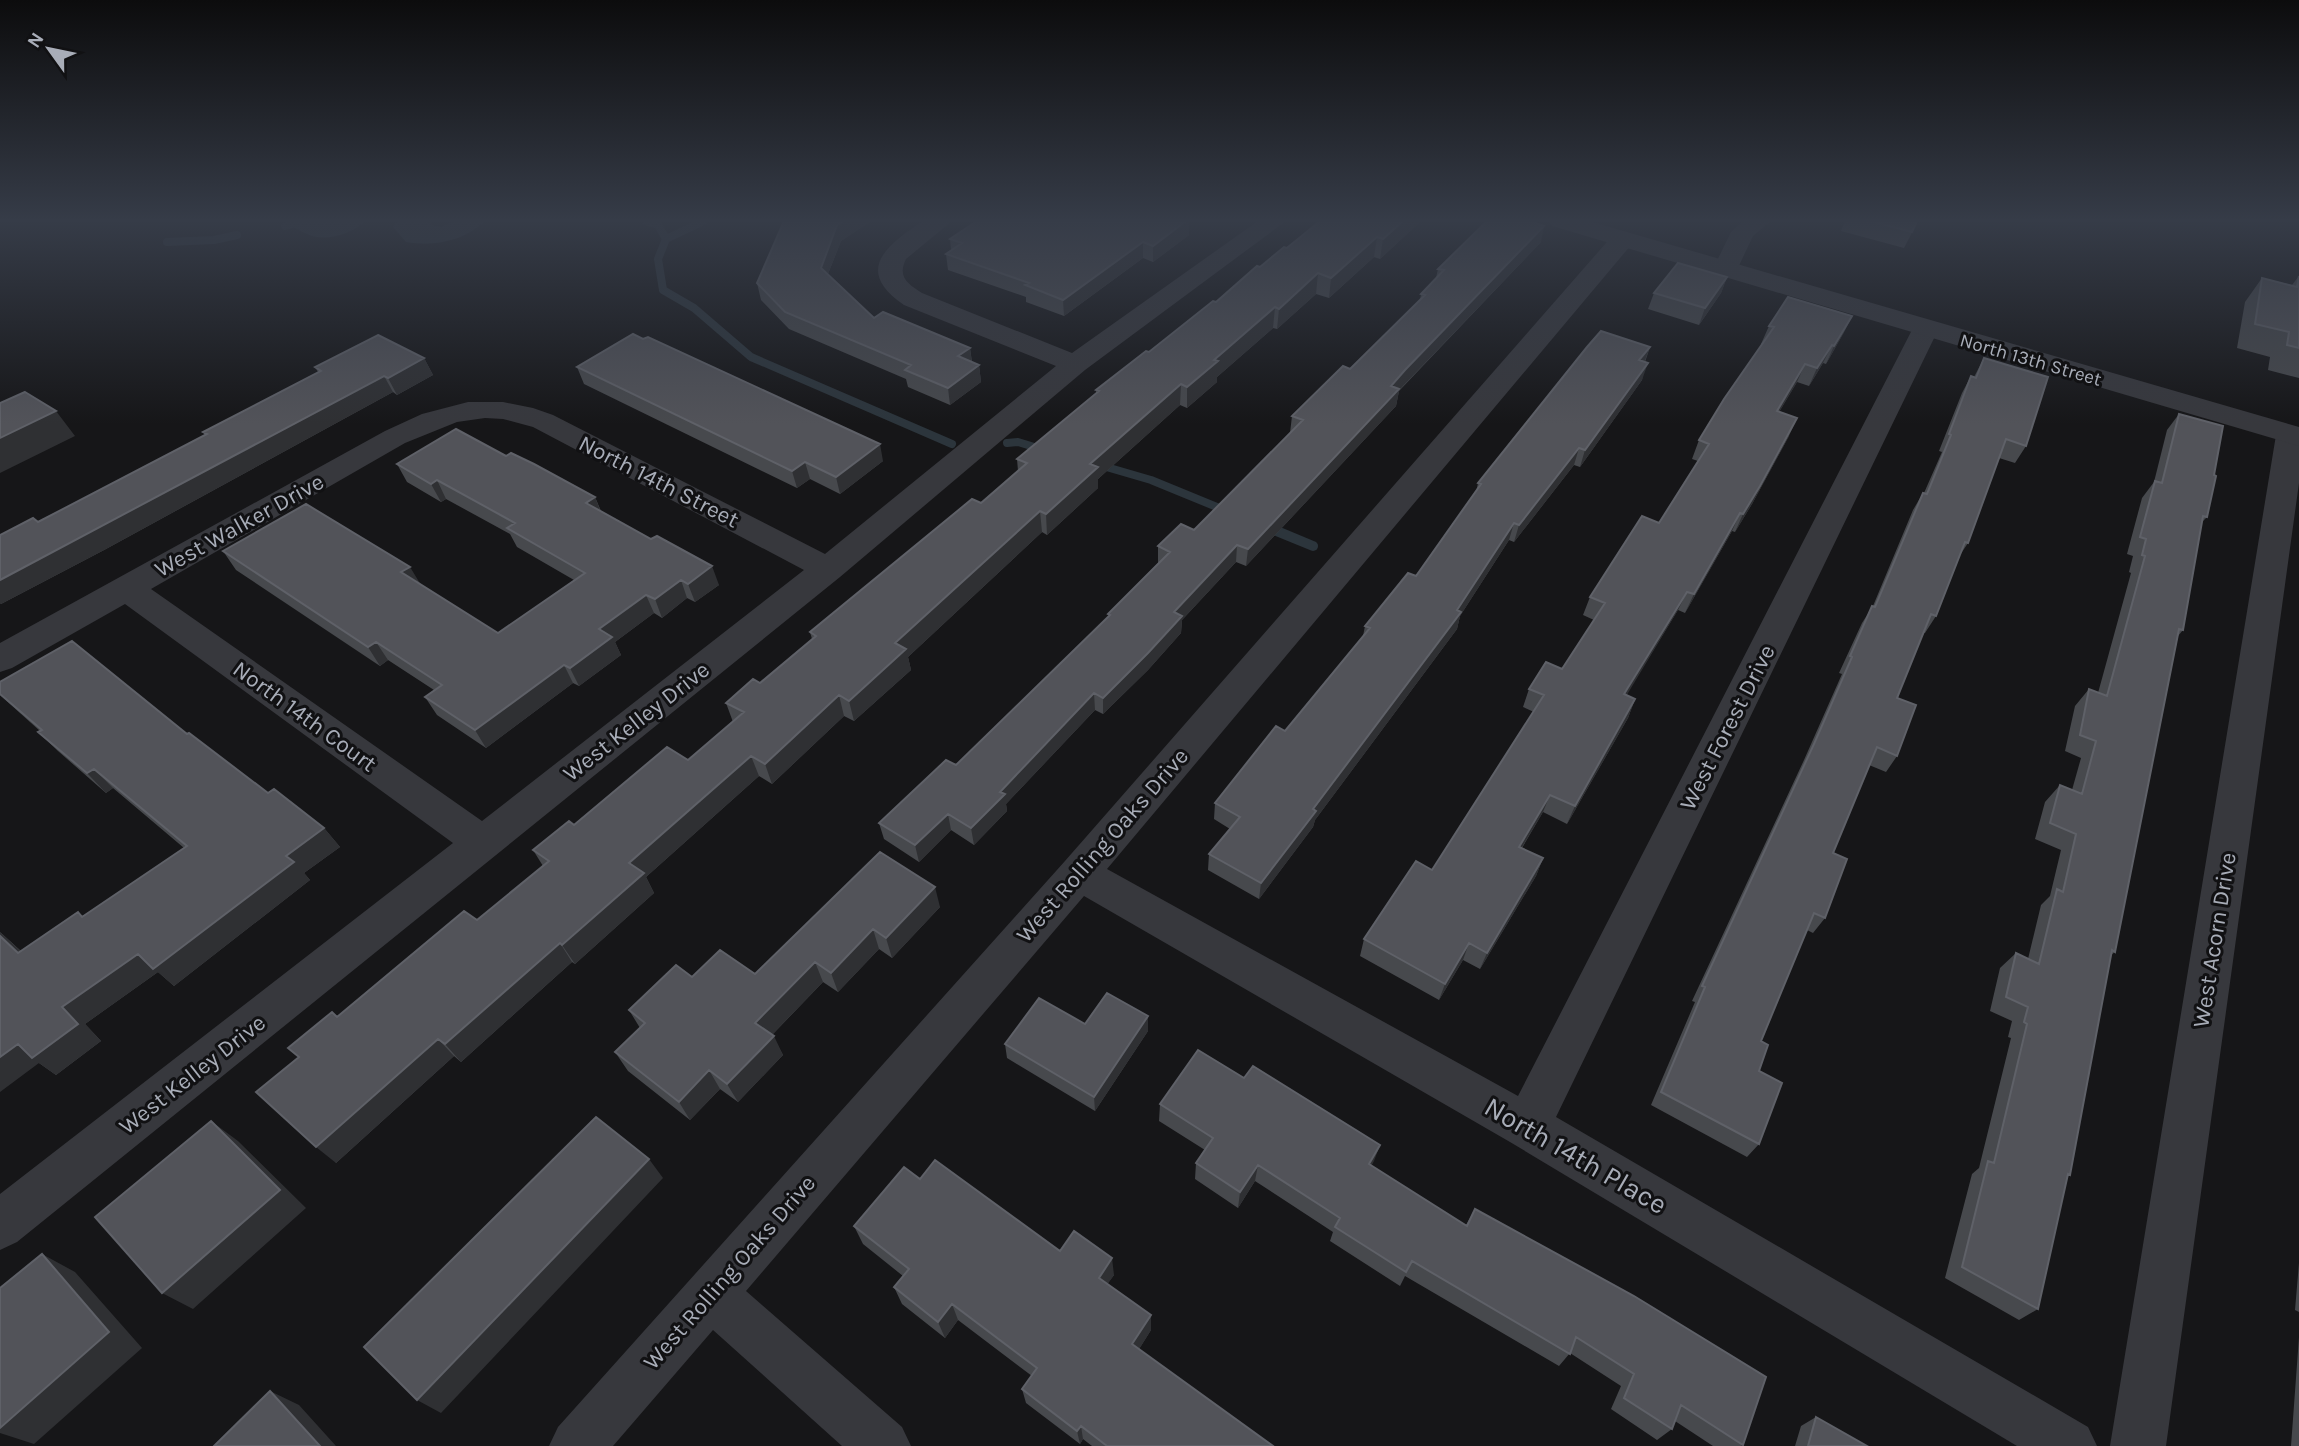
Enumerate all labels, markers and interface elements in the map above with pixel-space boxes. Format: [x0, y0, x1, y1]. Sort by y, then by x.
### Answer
north arrow [14, 14, 84, 84]
text: N [23, 29, 49, 52]
street label: North 13th Street [1957, 329, 2104, 391]
street label: North 14th Street [574, 429, 744, 534]
street label: West Walker Drive [150, 468, 328, 583]
street label: West Forest Drive [1674, 640, 1781, 814]
street label: North 14th Court [228, 655, 382, 778]
street label: West Kelley Drive [558, 656, 715, 787]
street label: West Rolling Oaks Drive [1011, 743, 1194, 948]
street label: West Acorn Drive [2187, 851, 2242, 1030]
street label: West Kelley Drive [114, 1009, 271, 1140]
street label: North 14th Place [1479, 1090, 1673, 1221]
street label: West Rolling Oaks Drive [638, 1170, 821, 1375]

